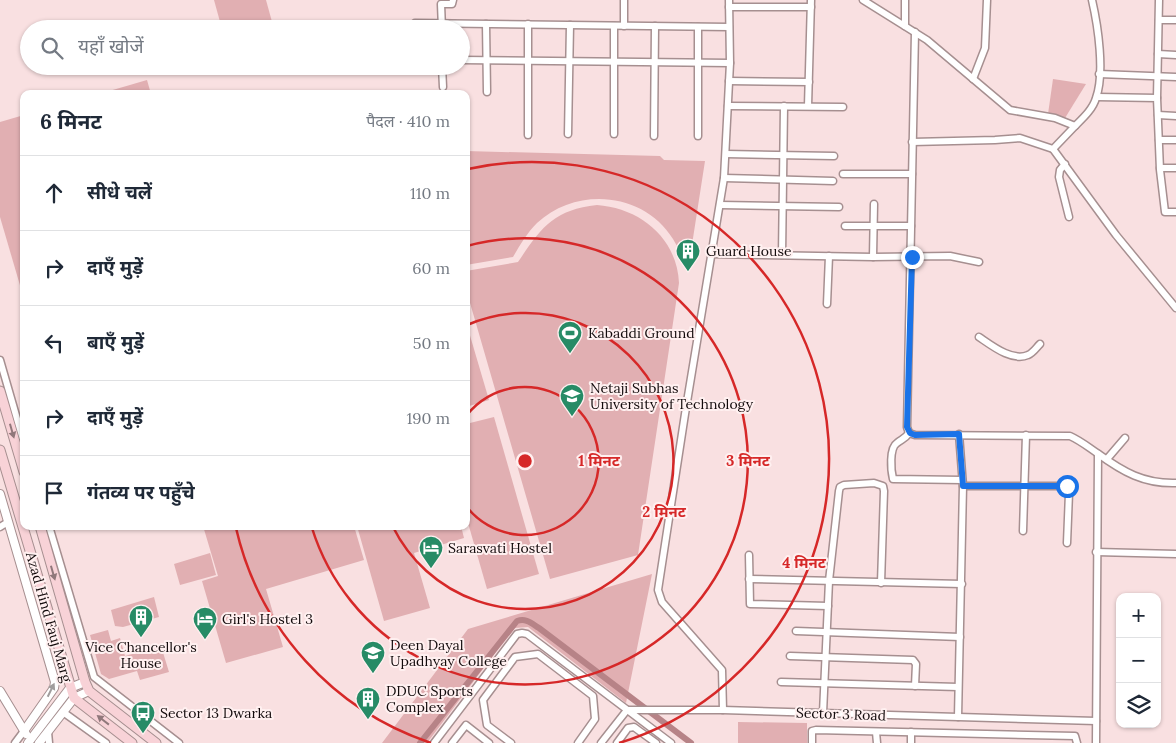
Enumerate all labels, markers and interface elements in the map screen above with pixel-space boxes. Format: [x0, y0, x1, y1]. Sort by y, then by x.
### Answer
search box [20, 20, 470, 75]
icon: search [38, 34, 66, 62]
text: यहाँ खोजें [78, 34, 144, 58]
text: 6 मिनट [40, 108, 102, 135]
text: पैदल · 410 m [366, 111, 450, 131]
icon: ahead [40, 179, 68, 207]
text: सीधे चलें [87, 180, 152, 204]
text: 110 m [410, 183, 450, 203]
building icon: Guard House [675, 238, 701, 272]
place label: Guard House [706, 242, 792, 260]
route end [901, 246, 924, 269]
icon: right [40, 254, 68, 282]
text: दाएँ मुड़ें [87, 255, 143, 279]
text: 60 m [412, 258, 450, 278]
sports icon: Kabaddi Ground [557, 320, 583, 354]
place label: Kabaddi Ground [588, 324, 695, 342]
icon: left [40, 329, 68, 357]
text: बाएँ मुड़ें [87, 330, 144, 354]
text: 50 m [413, 333, 450, 353]
place label: Netaji Subhas University of Technology [590, 379, 754, 413]
school or university icon: Netaji Subhas University of Technology [559, 383, 585, 417]
icon: right [40, 404, 68, 432]
text: दाएँ मुड़ें [87, 405, 143, 429]
text: 190 m [406, 408, 450, 428]
one-way arrow [8, 424, 16, 439]
text: 1 मिनट [578, 451, 621, 470]
text: 3 मिनट [726, 451, 771, 470]
centre of rings [516, 452, 534, 470]
route start [1056, 475, 1079, 498]
icon: arrive [40, 479, 68, 507]
text: गंतव्य पर पहुँचे [87, 480, 195, 504]
text: 2 मिनट [642, 502, 687, 521]
hotel icon: Sarasvati Hostel [418, 535, 444, 569]
place label: Sarasvati Hostel [448, 539, 552, 557]
street label: Azad Hind Fauj Marg [22, 549, 76, 684]
text: 4 मिनट [782, 553, 827, 572]
one-way arrow [50, 566, 58, 581]
map controls [1116, 593, 1161, 728]
button: + [1116, 593, 1161, 638]
building icon: Vice Chancellor's House [128, 604, 154, 638]
hotel icon: Girl's Hostel 3 [192, 606, 218, 640]
place label: Girl's Hostel 3 [222, 610, 313, 628]
place label: Deen Dayal Upadhyay College [390, 636, 507, 670]
place label: Vice Chancellor's House [84, 638, 197, 672]
button: − [1116, 638, 1161, 683]
school or university icon: Deen Dayal Upadhyay College [360, 640, 386, 674]
place label: DDUC Sports Complex [386, 682, 473, 716]
one-way arrow [47, 683, 55, 697]
button: layers [1116, 683, 1161, 728]
building icon: DDUC Sports Complex [355, 686, 381, 720]
bus stop icon: Sector 13 Dwarka [130, 700, 156, 734]
street label: Sector 3 Road [796, 703, 886, 725]
place label: Sector 13 Dwarka [160, 704, 272, 722]
one-way arrow [97, 715, 110, 726]

